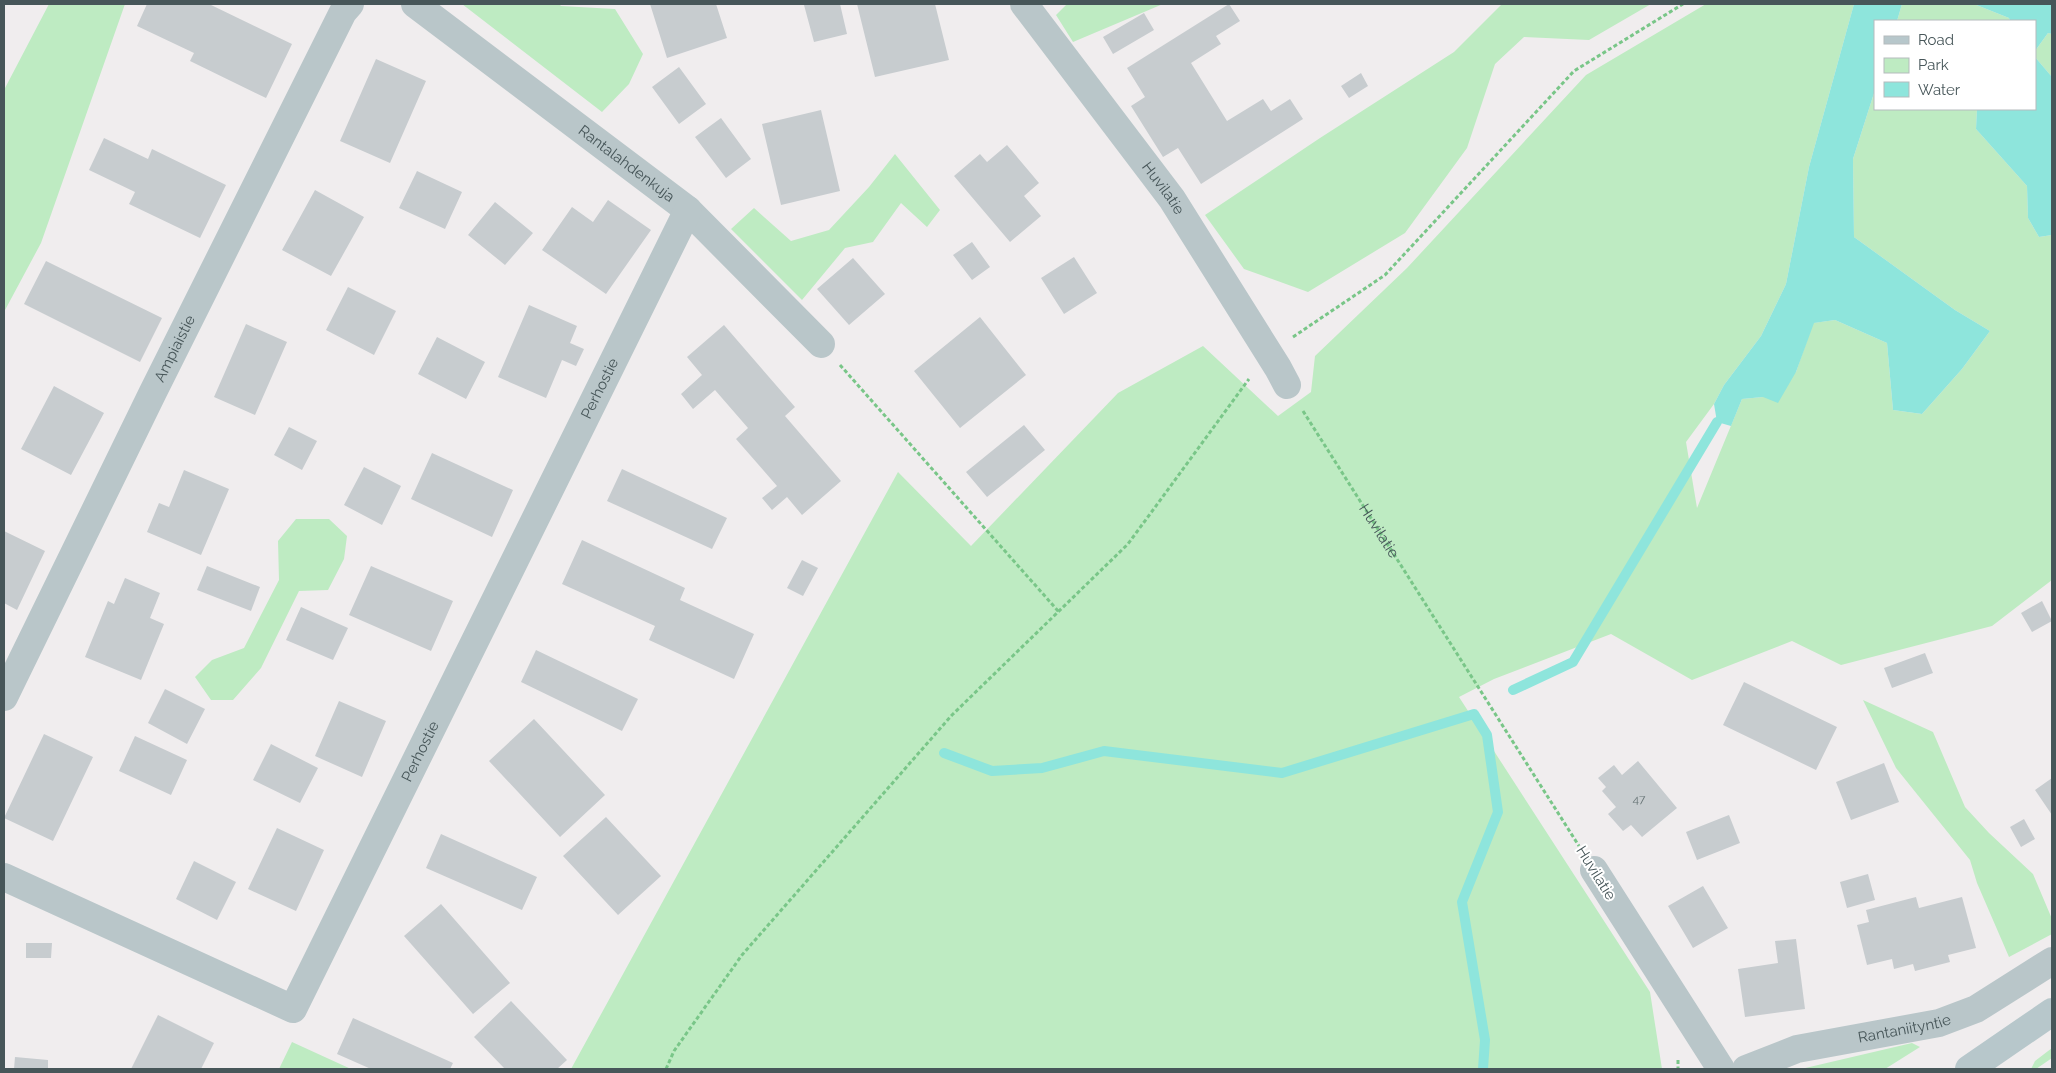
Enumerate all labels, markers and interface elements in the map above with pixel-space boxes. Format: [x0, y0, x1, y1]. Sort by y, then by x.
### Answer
legend [1874, 20, 2036, 110]
text: Road [1918, 31, 1954, 49]
text: Park [1918, 56, 1949, 74]
text: Water [1918, 81, 1961, 99]
street label: Rantalahdenkuja [575, 121, 678, 206]
street label: Huvilatie [1138, 158, 1188, 218]
street label: Ampiaistie [150, 312, 199, 385]
street label: Perhostie [577, 355, 622, 422]
street label: Huvilatie [1355, 500, 1403, 561]
street label: Perhostie [398, 718, 443, 785]
house number: 47 [1633, 792, 1646, 806]
street label: Huvilatie [1572, 843, 1620, 904]
street label: Rantaniityntie [1857, 1010, 1953, 1047]

